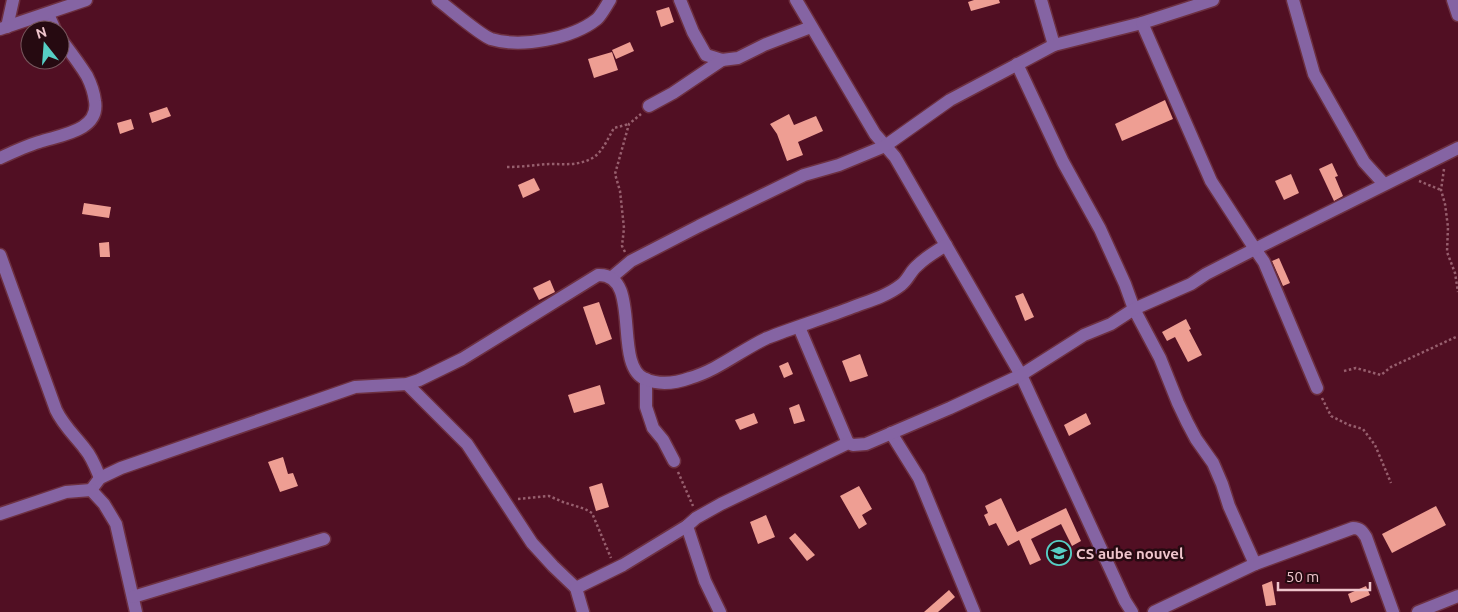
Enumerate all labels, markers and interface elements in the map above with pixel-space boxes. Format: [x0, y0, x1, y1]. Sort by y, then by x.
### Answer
north arrow [20, 20, 70, 70]
text: N [34, 23, 49, 42]
school or university icon: CS aube nouvel [1046, 540, 1072, 566]
place label: CS aube nouvel [1076, 545, 1184, 562]
scale bar [1278, 560, 1370, 592]
text: 50 m [1286, 568, 1319, 585]

